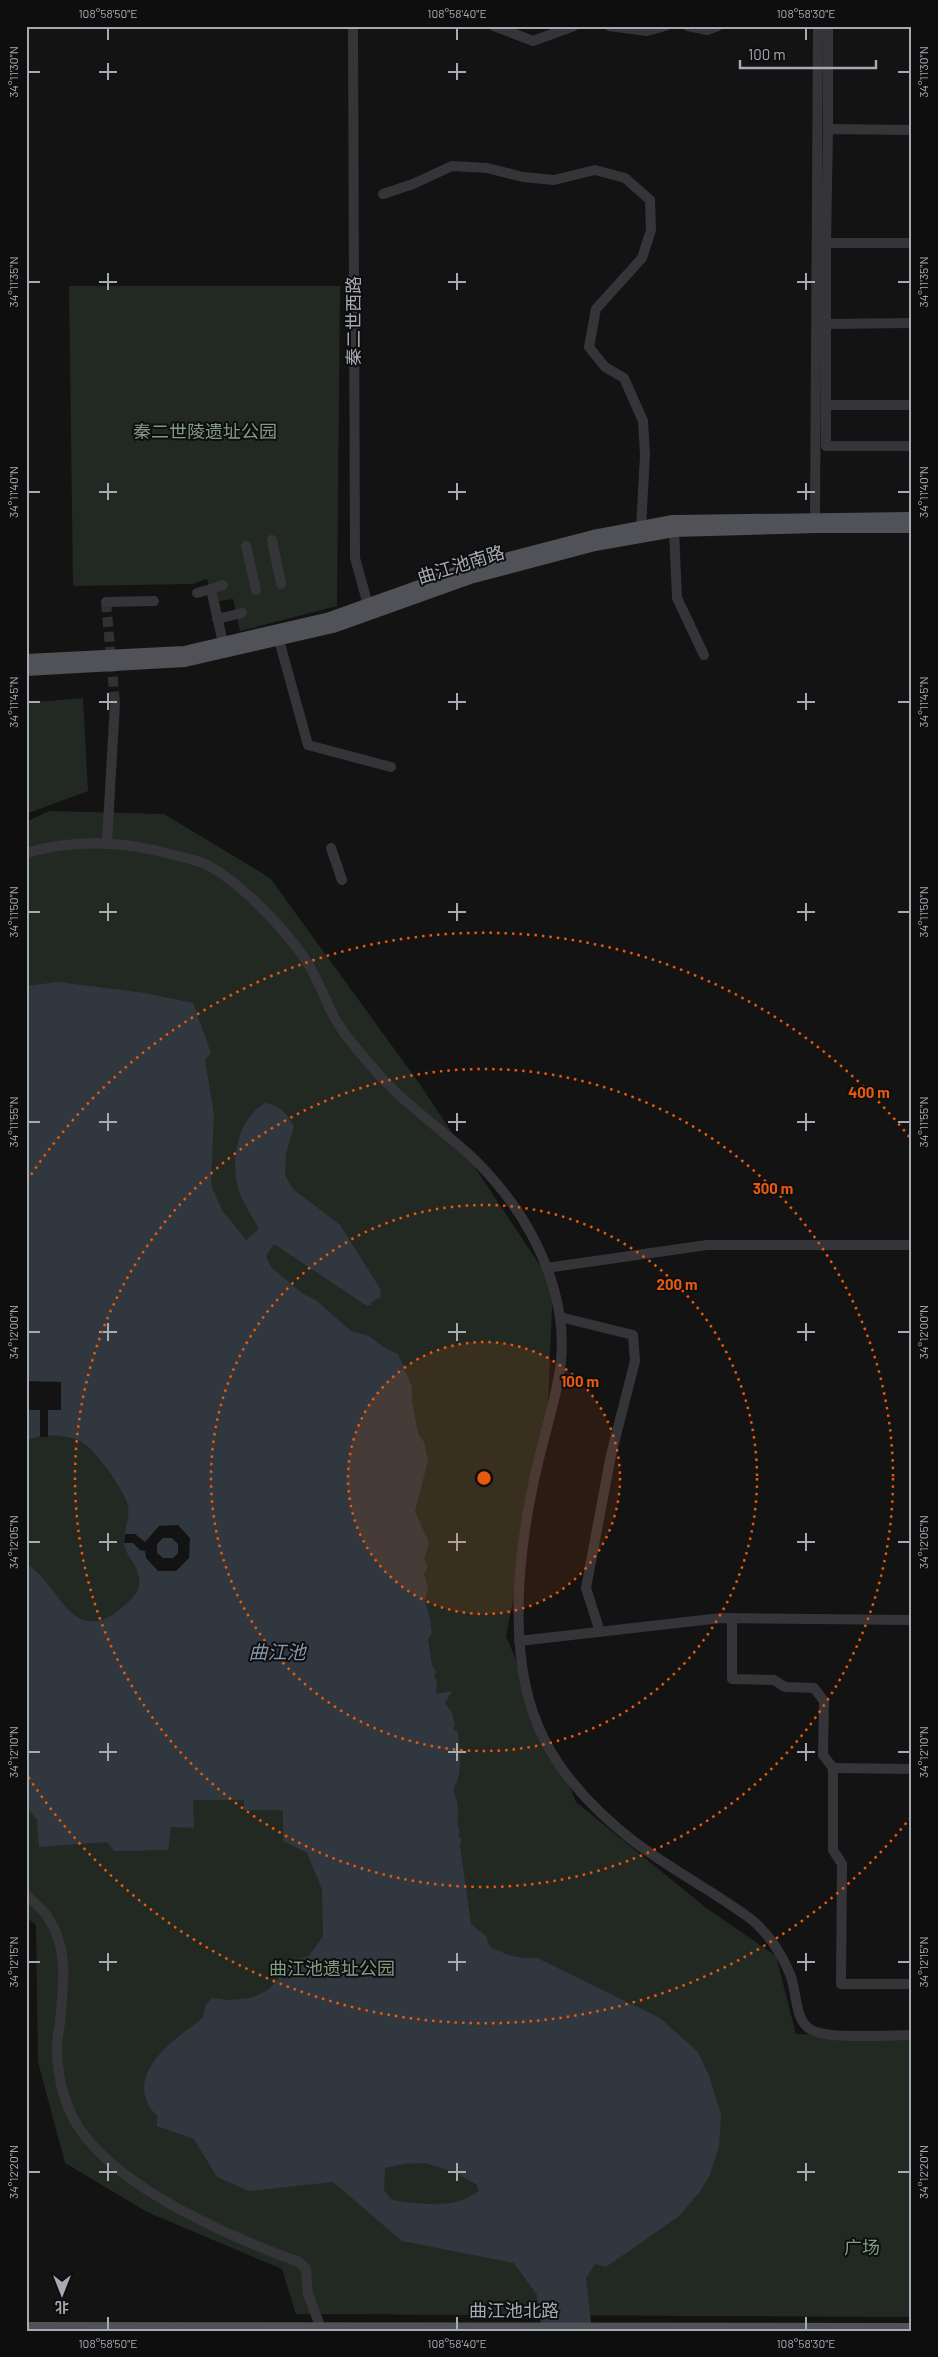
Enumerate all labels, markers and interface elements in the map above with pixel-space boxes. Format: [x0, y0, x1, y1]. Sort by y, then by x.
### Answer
text: 108°58'50"E [78, 6, 138, 20]
text: 108°58'40"E [427, 6, 487, 20]
text: 108°58'30"E [776, 6, 836, 20]
scale bar [740, 38, 877, 70]
text: 100 m [748, 45, 786, 63]
text: 34°11'30"N [6, 46, 20, 98]
text: 34°11'30"N [916, 46, 930, 98]
text: 34°11'35"N [6, 256, 20, 308]
text: 34°11'35"N [916, 256, 930, 308]
street label: 秦二世西路 [342, 276, 364, 366]
park label: 秦二世陵遗址公园 [133, 420, 277, 442]
text: 34°11'40"N [6, 466, 20, 518]
text: 34°11'40"N [916, 466, 930, 518]
street label: 曲江池南路 [414, 540, 507, 588]
text: 34°11'45"N [6, 676, 20, 728]
text: 34°11'45"N [916, 676, 930, 728]
text: 34°11'50"N [6, 886, 20, 938]
text: 34°11'50"N [916, 886, 930, 938]
text: 400 m [848, 1083, 890, 1101]
text: 34°11'55"N [6, 1097, 20, 1148]
text: 34°11'55"N [916, 1097, 930, 1148]
text: 300 m [753, 1179, 793, 1197]
text: 200 m [656, 1275, 698, 1293]
text: 34°12'00"N [6, 1305, 20, 1359]
text: 34°12'00"N [916, 1305, 930, 1359]
text: 100 m [561, 1372, 599, 1390]
centre of rings [475, 1469, 493, 1487]
text: 34°12'05"N [6, 1515, 20, 1569]
text: 34°12'05"N [916, 1515, 930, 1569]
water label: 曲江池 [248, 1640, 307, 1663]
text: 34°12'10"N [6, 1726, 20, 1778]
text: 34°12'10"N [916, 1726, 930, 1778]
text: 34°12'15"N [6, 1936, 20, 1988]
text: 34°12'15"N [916, 1936, 930, 1988]
park label: 曲江池遗址公园 [269, 1957, 395, 1979]
text: 34°12'20"N [6, 2145, 20, 2199]
text: 34°12'20"N [916, 2145, 930, 2199]
park label: 广场 [844, 2236, 880, 2258]
north arrow [38, 2270, 88, 2320]
text: 北 [55, 2299, 69, 2316]
street label: 曲江池北路 [469, 2299, 559, 2321]
text: 108°58'50"E [78, 2336, 138, 2350]
text: 108°58'40"E [427, 2336, 487, 2350]
text: 108°58'30"E [776, 2336, 836, 2350]

